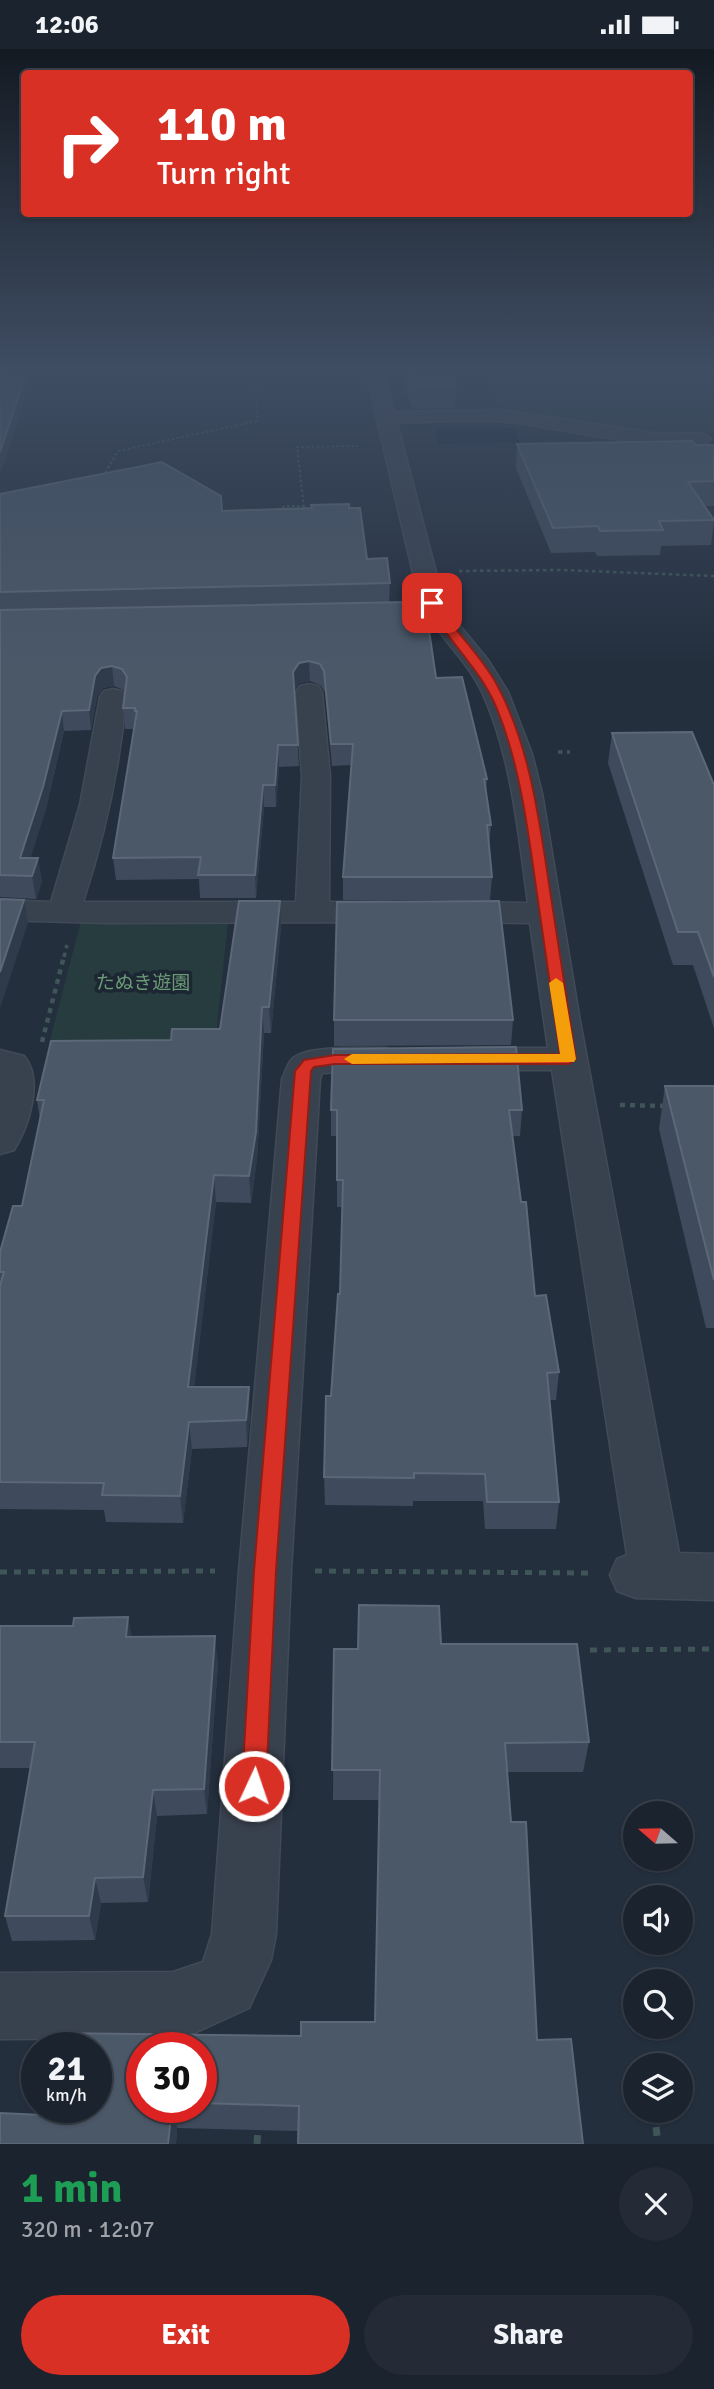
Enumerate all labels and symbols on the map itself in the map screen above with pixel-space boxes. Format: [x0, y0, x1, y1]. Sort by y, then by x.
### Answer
pin [402, 573, 462, 633]
park label: たぬき遊園 [96, 971, 190, 995]
position arrow [217, 1749, 291, 1823]
north arrow [623, 1801, 693, 1871]
speed limit sign: 30 [126, 2032, 217, 2123]

